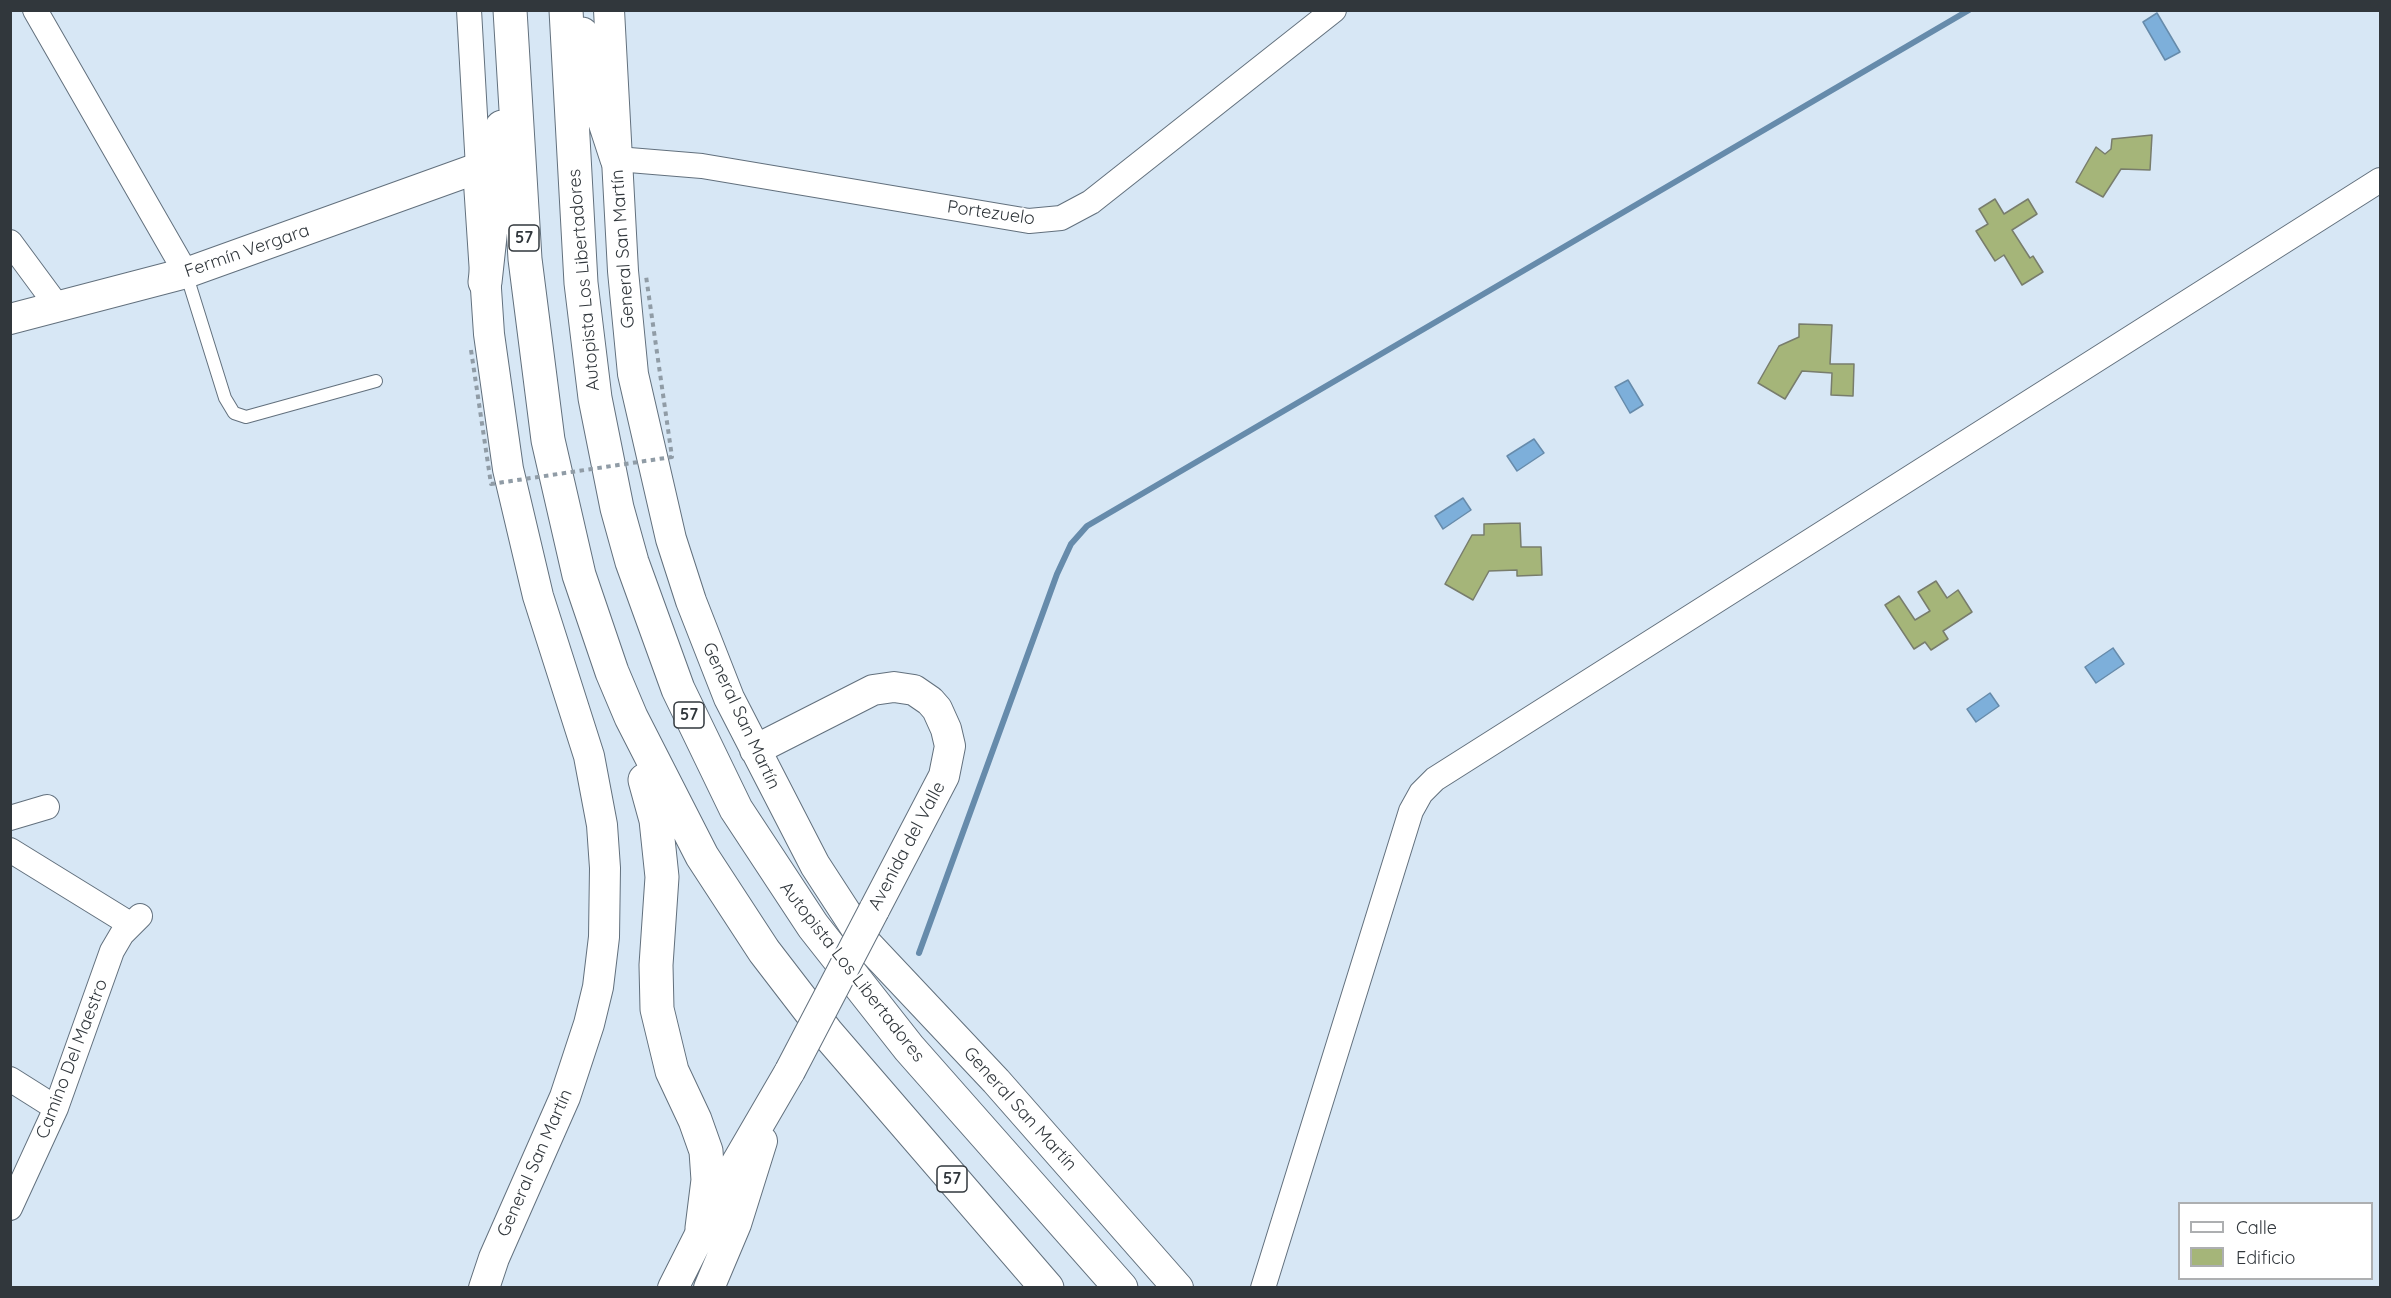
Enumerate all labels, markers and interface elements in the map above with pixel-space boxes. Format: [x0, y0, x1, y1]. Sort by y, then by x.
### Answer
street label: Autopista Los Libertadores [564, 168, 604, 392]
street label: General San Martín [607, 169, 639, 329]
street label: Portezuelo [946, 196, 1036, 230]
street label: Fermín Vergara [182, 220, 312, 282]
road number: 57 [509, 225, 539, 251]
street label: General San Martín [698, 639, 784, 793]
road number: 57 [674, 702, 704, 728]
street label: Avenida del Valle [864, 778, 950, 914]
street label: Autopista Los Libertadores [775, 878, 929, 1066]
street label: Camino Del Maestro [32, 976, 112, 1142]
street label: General San Martín [959, 1043, 1081, 1175]
street label: General San Martín [493, 1086, 577, 1240]
road number: 57 [937, 1166, 967, 1192]
legend [2178, 1202, 2373, 1280]
text: Calle [2236, 1216, 2277, 1239]
text: Edificio [2236, 1246, 2295, 1269]

